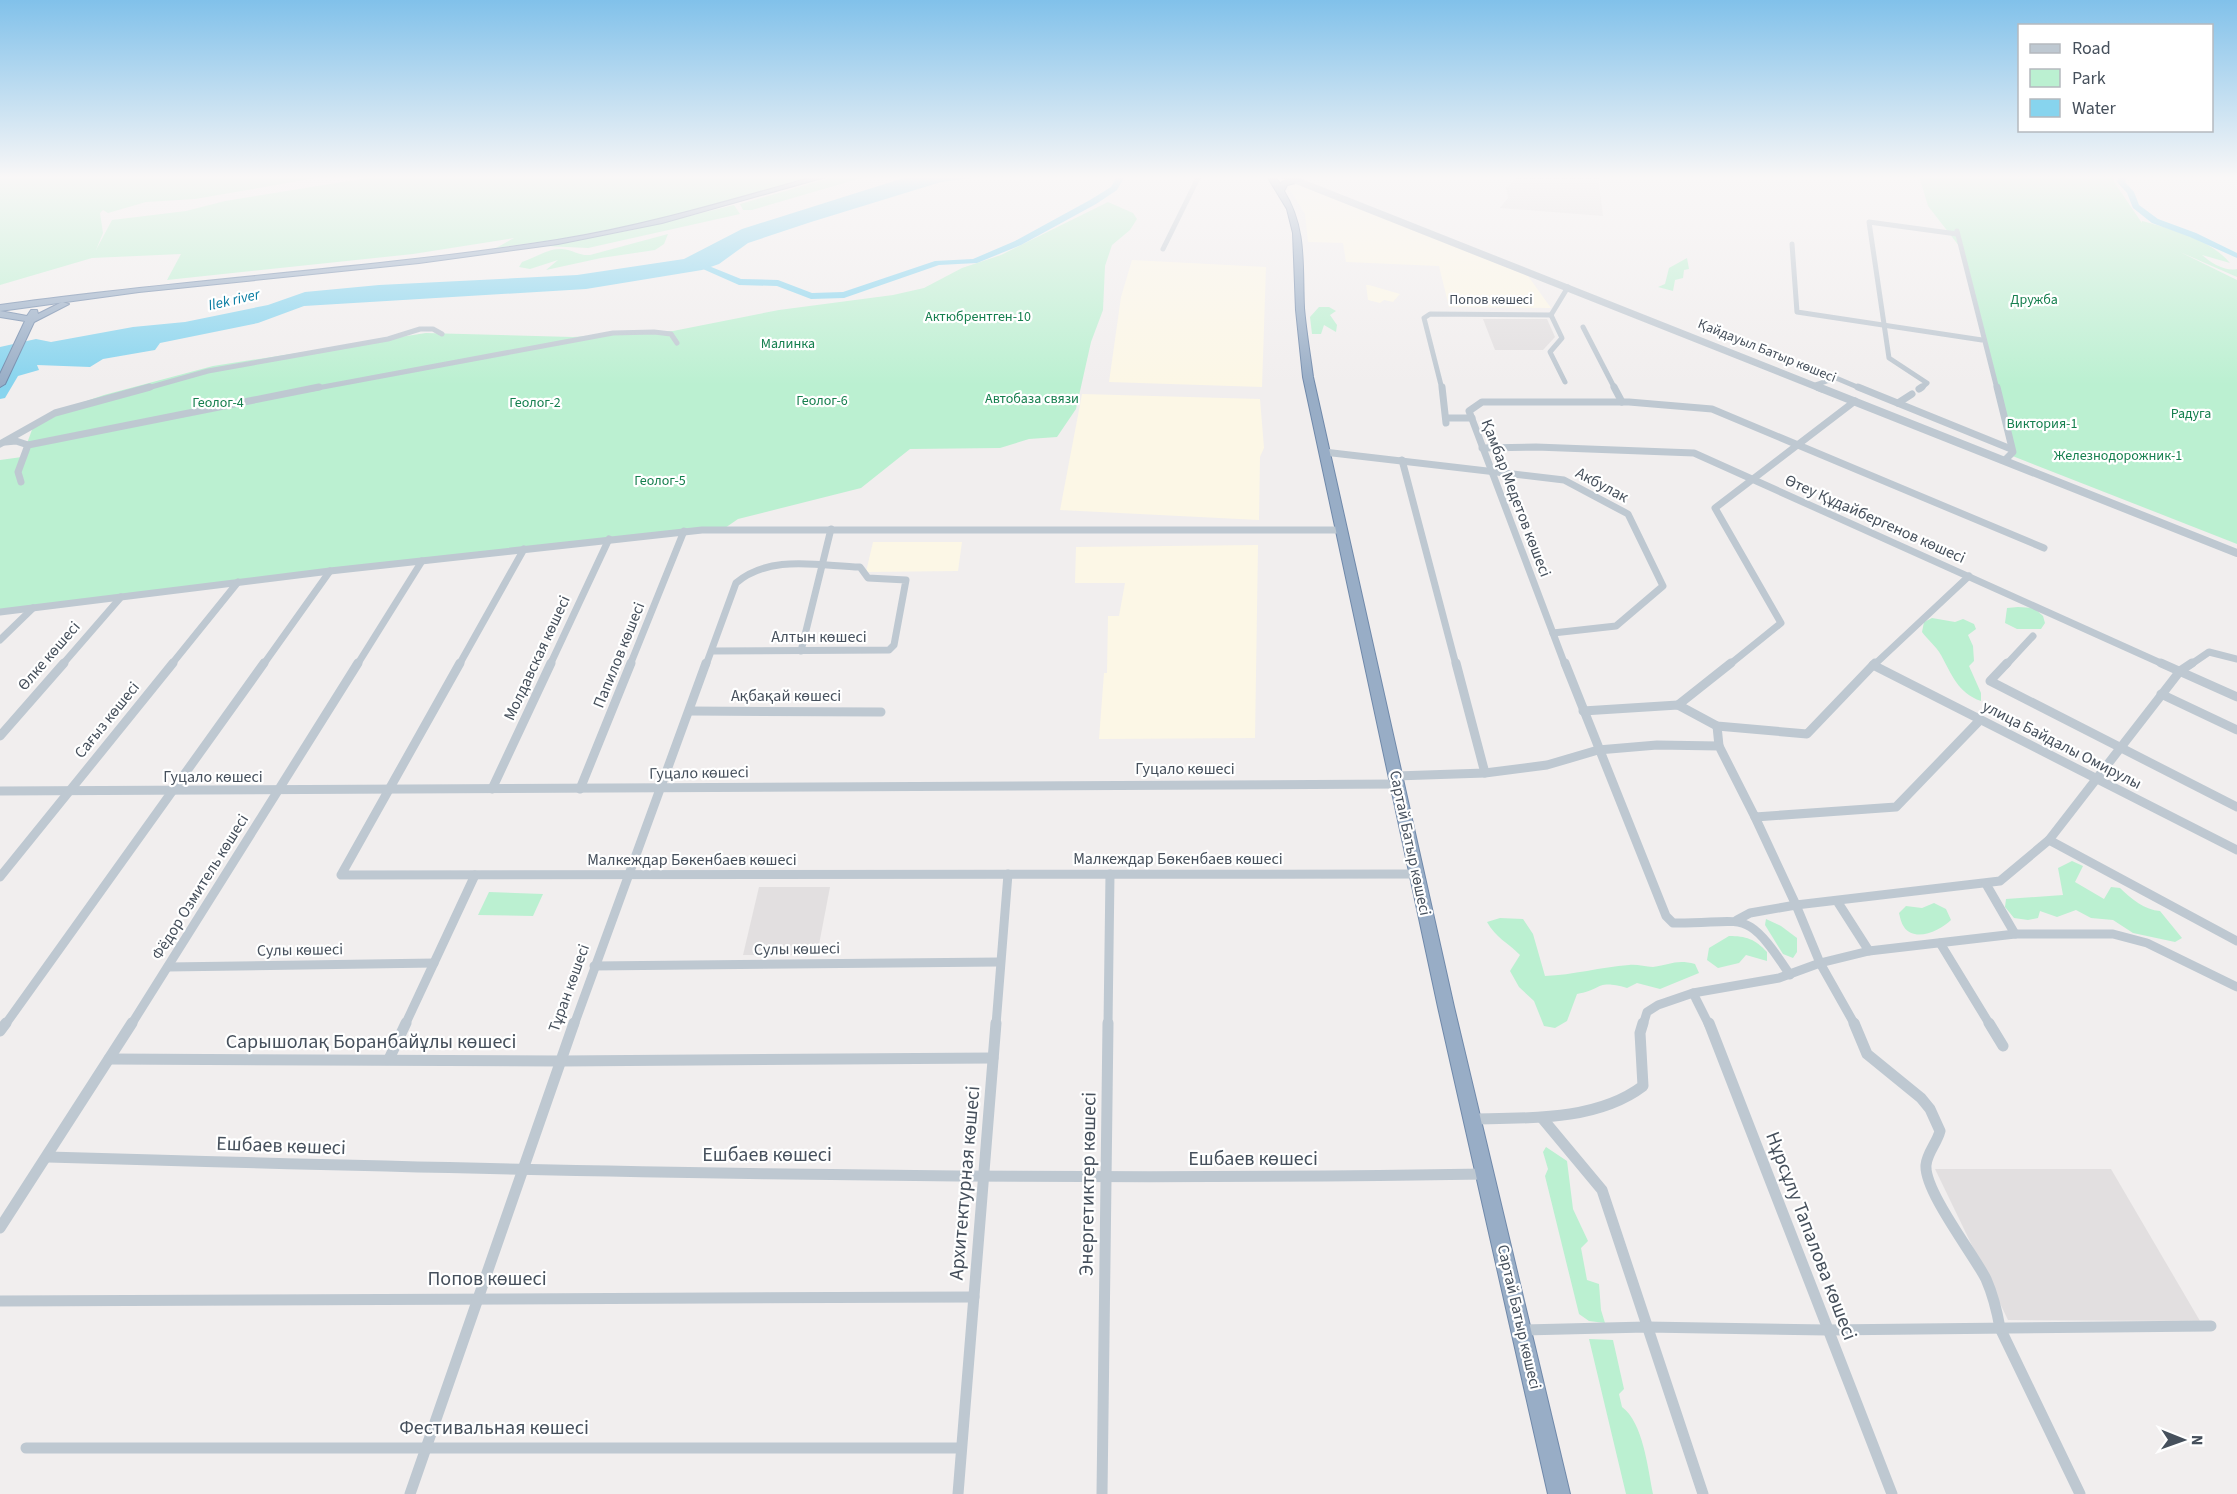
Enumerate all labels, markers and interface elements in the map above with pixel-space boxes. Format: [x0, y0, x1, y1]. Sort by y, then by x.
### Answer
legend [2018, 24, 2213, 132]
text: Road [2072, 36, 2111, 61]
text: Park [2072, 66, 2106, 91]
text: Water [2072, 96, 2116, 121]
water label: Ilek river [206, 284, 263, 316]
street label: Попов көшесі [1449, 290, 1533, 310]
park label: Дружба [2010, 290, 2058, 310]
park label: Актюбрентген-10 [925, 307, 1031, 327]
street label: Қайдауыл Батыр көшесі [1695, 314, 1839, 388]
park label: Малинка [761, 334, 815, 354]
park label: Автобаза связи [985, 389, 1079, 409]
park label: Геолог-6 [796, 391, 848, 411]
park label: Геолог-4 [192, 393, 244, 413]
park label: Геолог-2 [509, 393, 561, 413]
park label: Радуга [2171, 404, 2211, 424]
park label: Виктория-1 [2007, 414, 2077, 434]
street label: Қамбар Медетов көшесі [1476, 416, 1556, 580]
park label: Железнодорожник-1 [2054, 446, 2182, 466]
street label: Акбулак [1572, 462, 1632, 508]
street label: Өтеу Құдайбергенов көшесі [1781, 469, 1969, 569]
park label: Геолог-5 [634, 471, 686, 491]
street label: Молдавская көшесі [498, 592, 576, 724]
street label: Папилов көшесі [588, 599, 650, 711]
street label: Өлке көшесі [13, 617, 85, 695]
street label: Алтын көшесі [771, 626, 867, 648]
street label: Сағыз көшесі [69, 677, 145, 763]
street label: Ақбақай көшесі [731, 685, 841, 707]
street label: улица Байдалы Омирулы [1979, 695, 2145, 795]
street label: Гуцало көшесі [1135, 758, 1235, 780]
street label: Гуцало көшесі [649, 761, 749, 785]
street label: Гуцало көшесі [163, 766, 263, 788]
street label: Сартай Батыр көшесі [1384, 768, 1436, 918]
street label: Фёдор Озмитель көшесі [146, 810, 254, 964]
street label: Малкеждар Бөкенбаев көшесі [1073, 848, 1283, 870]
street label: Малкеждар Бөкенбаев көшесі [587, 849, 797, 871]
street label: Сулы көшесі [754, 937, 840, 961]
street label: Сулы көшесі [257, 938, 343, 962]
street label: Тұран көшесі [543, 941, 595, 1035]
street label: Сарышолақ Боранбайұлы көшесі [226, 1028, 516, 1056]
street label: Архитектурная көшесі [943, 1085, 987, 1281]
street label: Энергетиктер көшесі [1072, 1092, 1104, 1276]
street label: Нұрсұлу Тапалова көшесі [1758, 1128, 1864, 1344]
street label: Ешбаев көшесі [216, 1130, 346, 1162]
street label: Ешбаев көшесі [702, 1141, 832, 1169]
street label: Ешбаев көшесі [1188, 1145, 1318, 1173]
street label: Сартай Батыр көшесі [1492, 1242, 1546, 1392]
street label: Попов көшесі [427, 1265, 547, 1293]
north arrow [2153, 1410, 2213, 1470]
street label: Фестивальная көшесі [399, 1414, 589, 1442]
text: N [2186, 1435, 2208, 1446]

